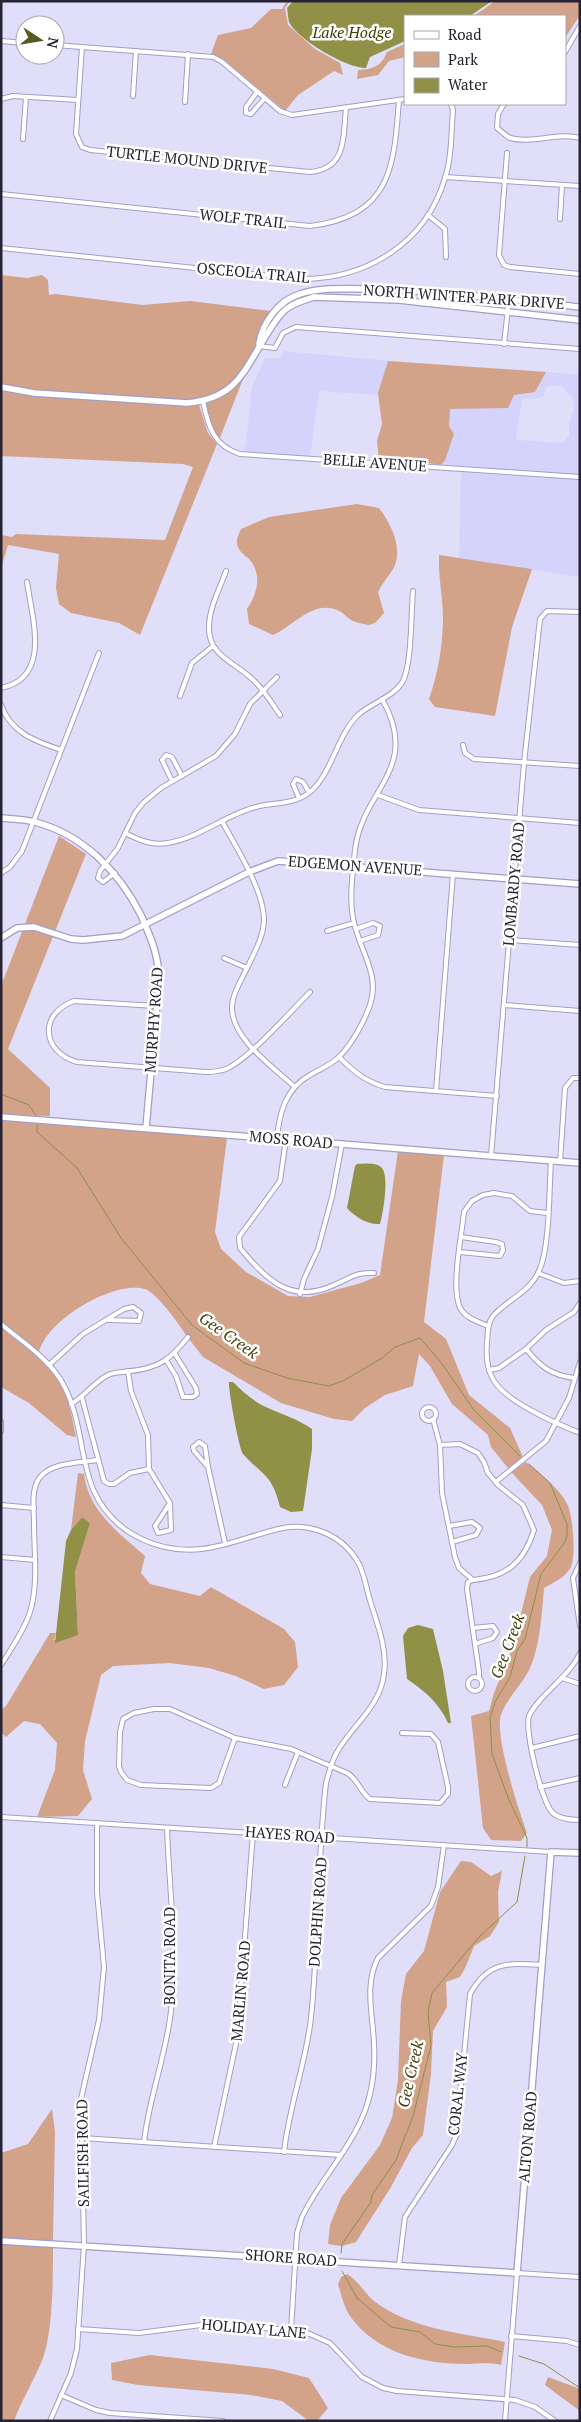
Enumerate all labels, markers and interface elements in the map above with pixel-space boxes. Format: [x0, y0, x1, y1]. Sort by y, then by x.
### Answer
north arrow [15, 15, 65, 65]
legend [404, 15, 566, 105]
water label: Lake Hodge [311, 21, 392, 43]
text: Road [448, 24, 481, 44]
text: N [43, 36, 64, 50]
text: Park [448, 49, 478, 69]
text: Water [448, 74, 488, 94]
street label: TURTLE MOUND DRIVE [106, 141, 269, 177]
street label: WOLF TRAIL [199, 203, 288, 233]
street label: OSCEOLA TRAIL [196, 257, 310, 287]
street label: NORTH WINTER PARK DRIVE [363, 279, 565, 313]
street label: BELLE AVENUE [322, 448, 428, 476]
street label: LOMBARDY ROAD [498, 821, 528, 947]
street label: EDGEMON AVENUE [287, 850, 423, 880]
street label: MURPHY ROAD [139, 966, 167, 1074]
street label: MOSS ROAD [248, 1125, 334, 1153]
water label: Gee Creek [195, 1307, 263, 1364]
water label: Gee Creek [485, 1610, 530, 1682]
street label: HAYES ROAD [244, 1821, 336, 1847]
street label: DOLPHIN ROAD [303, 1856, 331, 1967]
street label: BONITA ROAD [159, 1907, 179, 2005]
street label: MARLIN ROAD [226, 1940, 254, 2042]
water label: Gee Creek [392, 2038, 428, 2110]
street label: CORAL WAY [443, 2051, 471, 2136]
street label: ALTON ROAD [513, 2090, 541, 2184]
street label: SAILFISH ROAD [71, 2099, 93, 2207]
street label: SHORE ROAD [244, 2244, 338, 2270]
street label: HOLIDAY LANE [201, 2313, 308, 2343]

